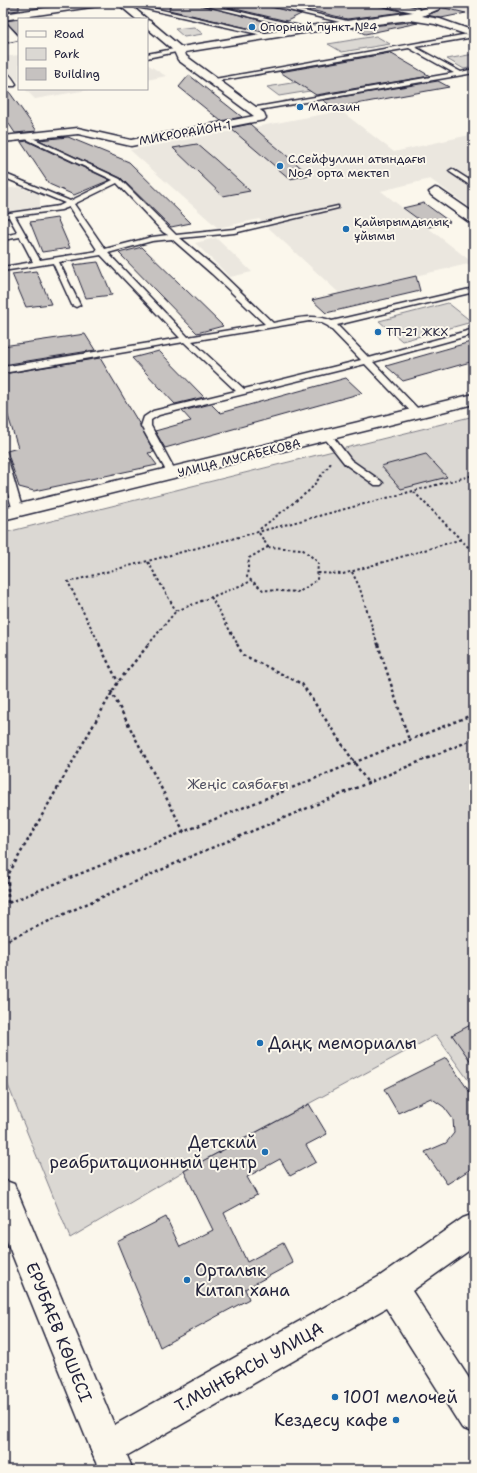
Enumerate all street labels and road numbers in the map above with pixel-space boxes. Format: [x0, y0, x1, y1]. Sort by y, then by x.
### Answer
street label: МИКРОРАЙОН 1 [138, 117, 232, 149]
street label: УЛИЦА МУСАБЕКОВА [176, 435, 302, 481]
street label: ЕРУБАЕВ КӨШЕСІ [21, 1259, 97, 1405]
street label: Т.МЫНБАСЫ УЛИЦА [171, 1317, 327, 1417]

